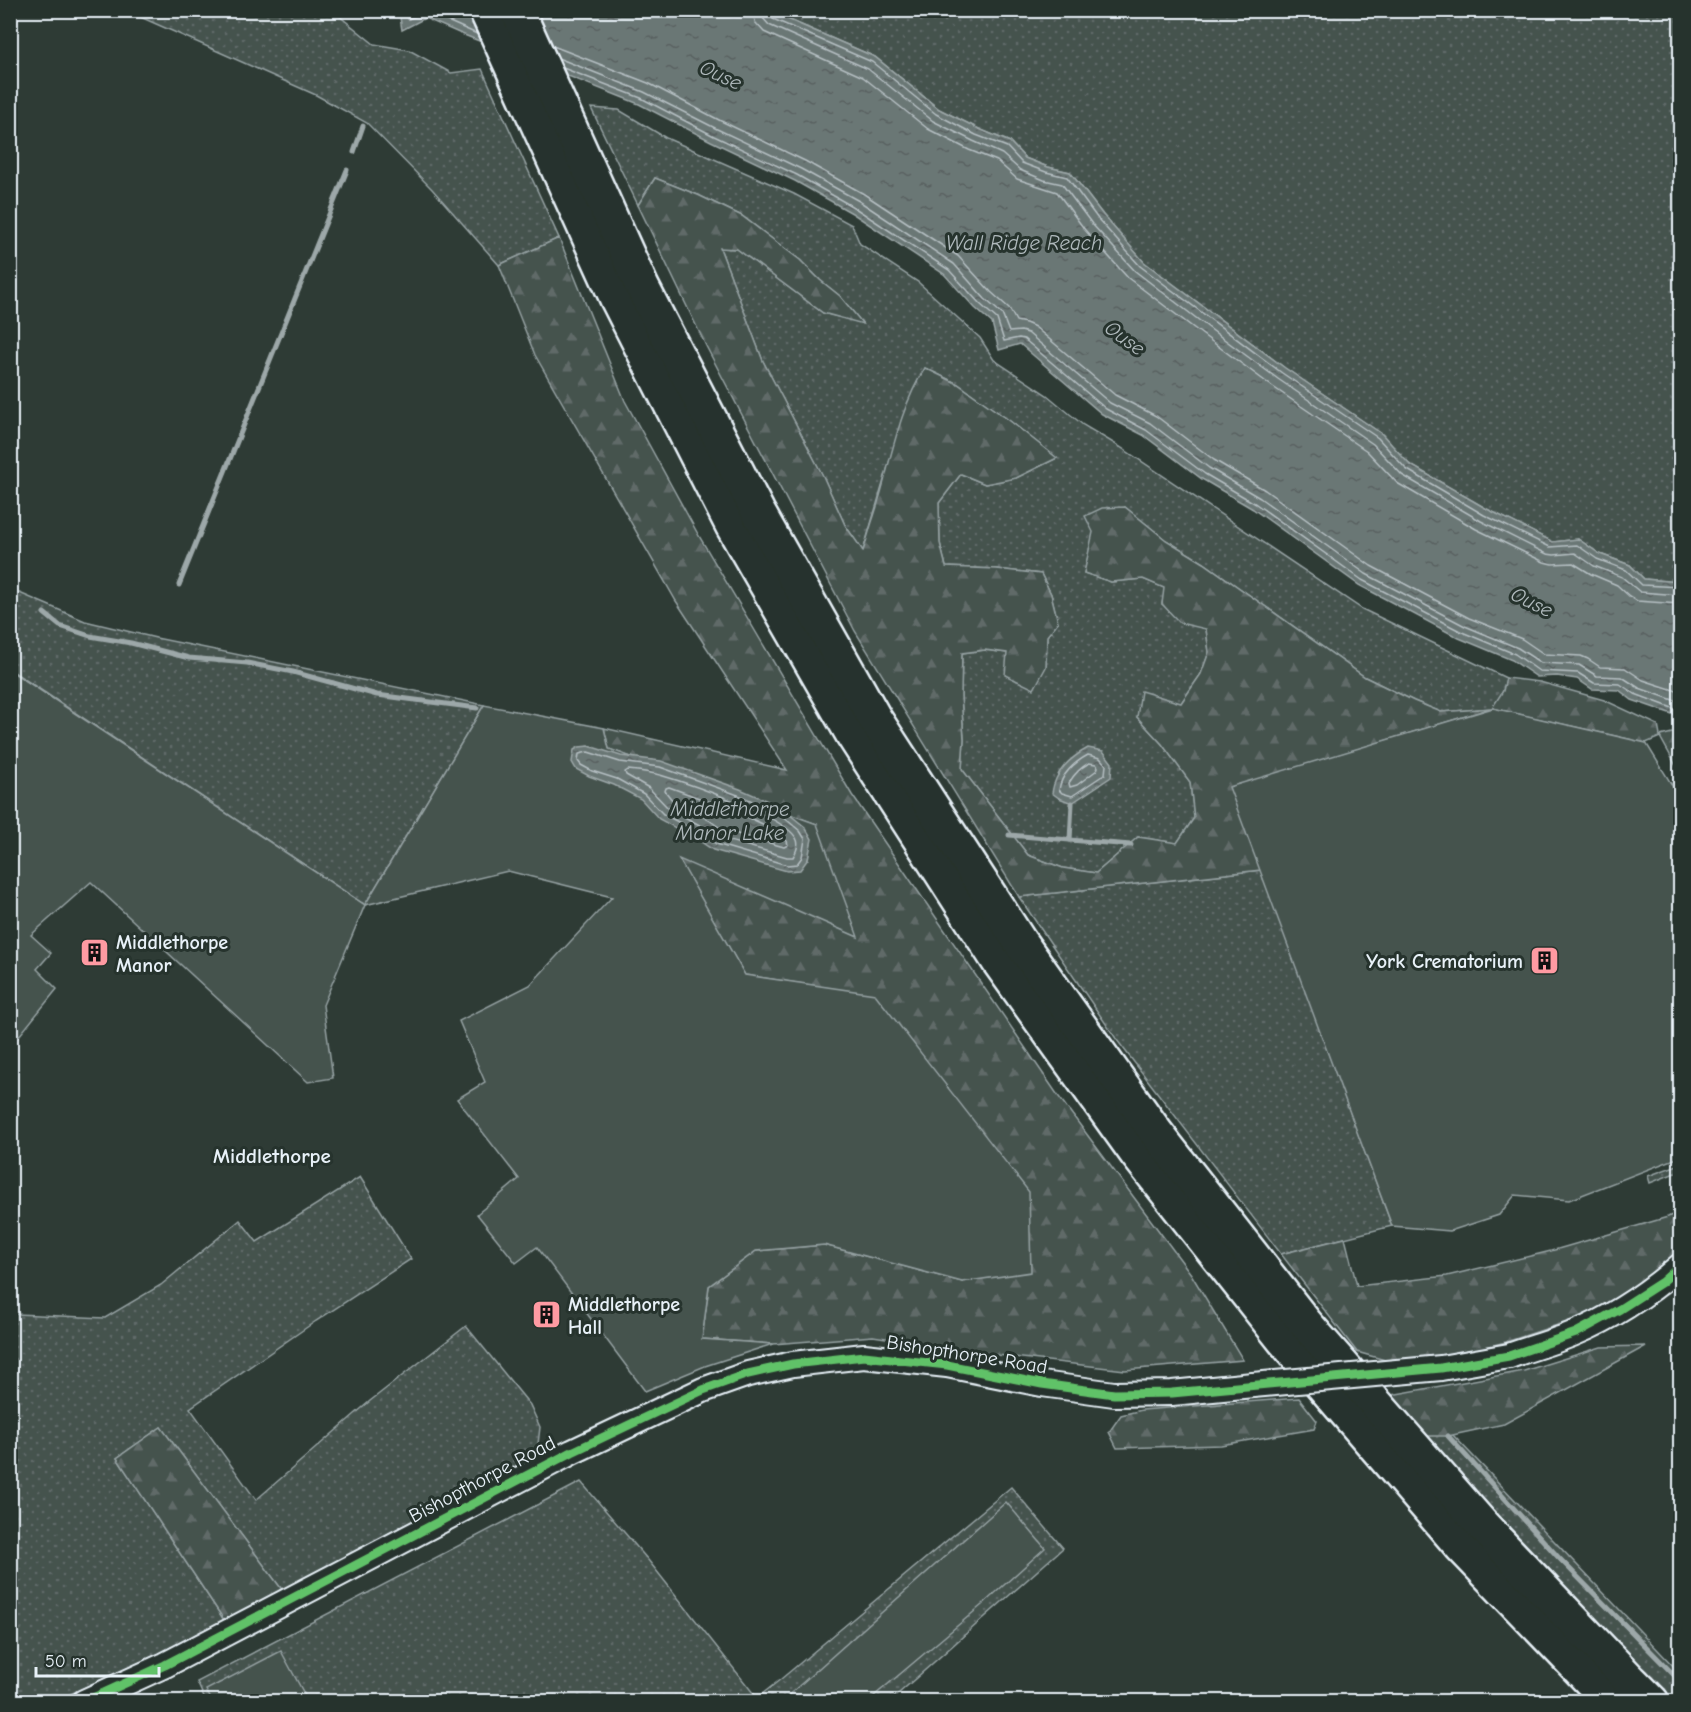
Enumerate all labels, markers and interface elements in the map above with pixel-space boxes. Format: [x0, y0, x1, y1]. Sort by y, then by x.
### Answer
water label: Ouse [696, 55, 746, 95]
water label: Wall Ridge Reach [946, 231, 1102, 255]
water label: Ouse [1100, 315, 1150, 361]
water label: Ouse [1507, 582, 1557, 623]
water label: Middlethorpe Manor Lake [669, 797, 790, 845]
place label: Middlethorpe Manor [116, 931, 228, 977]
building icon: Middlethorpe Manor [79, 937, 111, 969]
building icon: York Crematorium [1528, 945, 1560, 977]
place label: York Crematorium [1366, 950, 1523, 973]
district label: Middlethorpe [213, 1144, 331, 1168]
place label: Middlethorpe Hall [568, 1293, 680, 1339]
building icon: Middlethorpe Hall [531, 1299, 563, 1331]
street label: Bishopthorpe Road [885, 1330, 1049, 1379]
street label: Bishopthorpe Road [405, 1431, 559, 1528]
scale bar [36, 1640, 159, 1678]
text: 50 m [45, 1651, 87, 1672]

